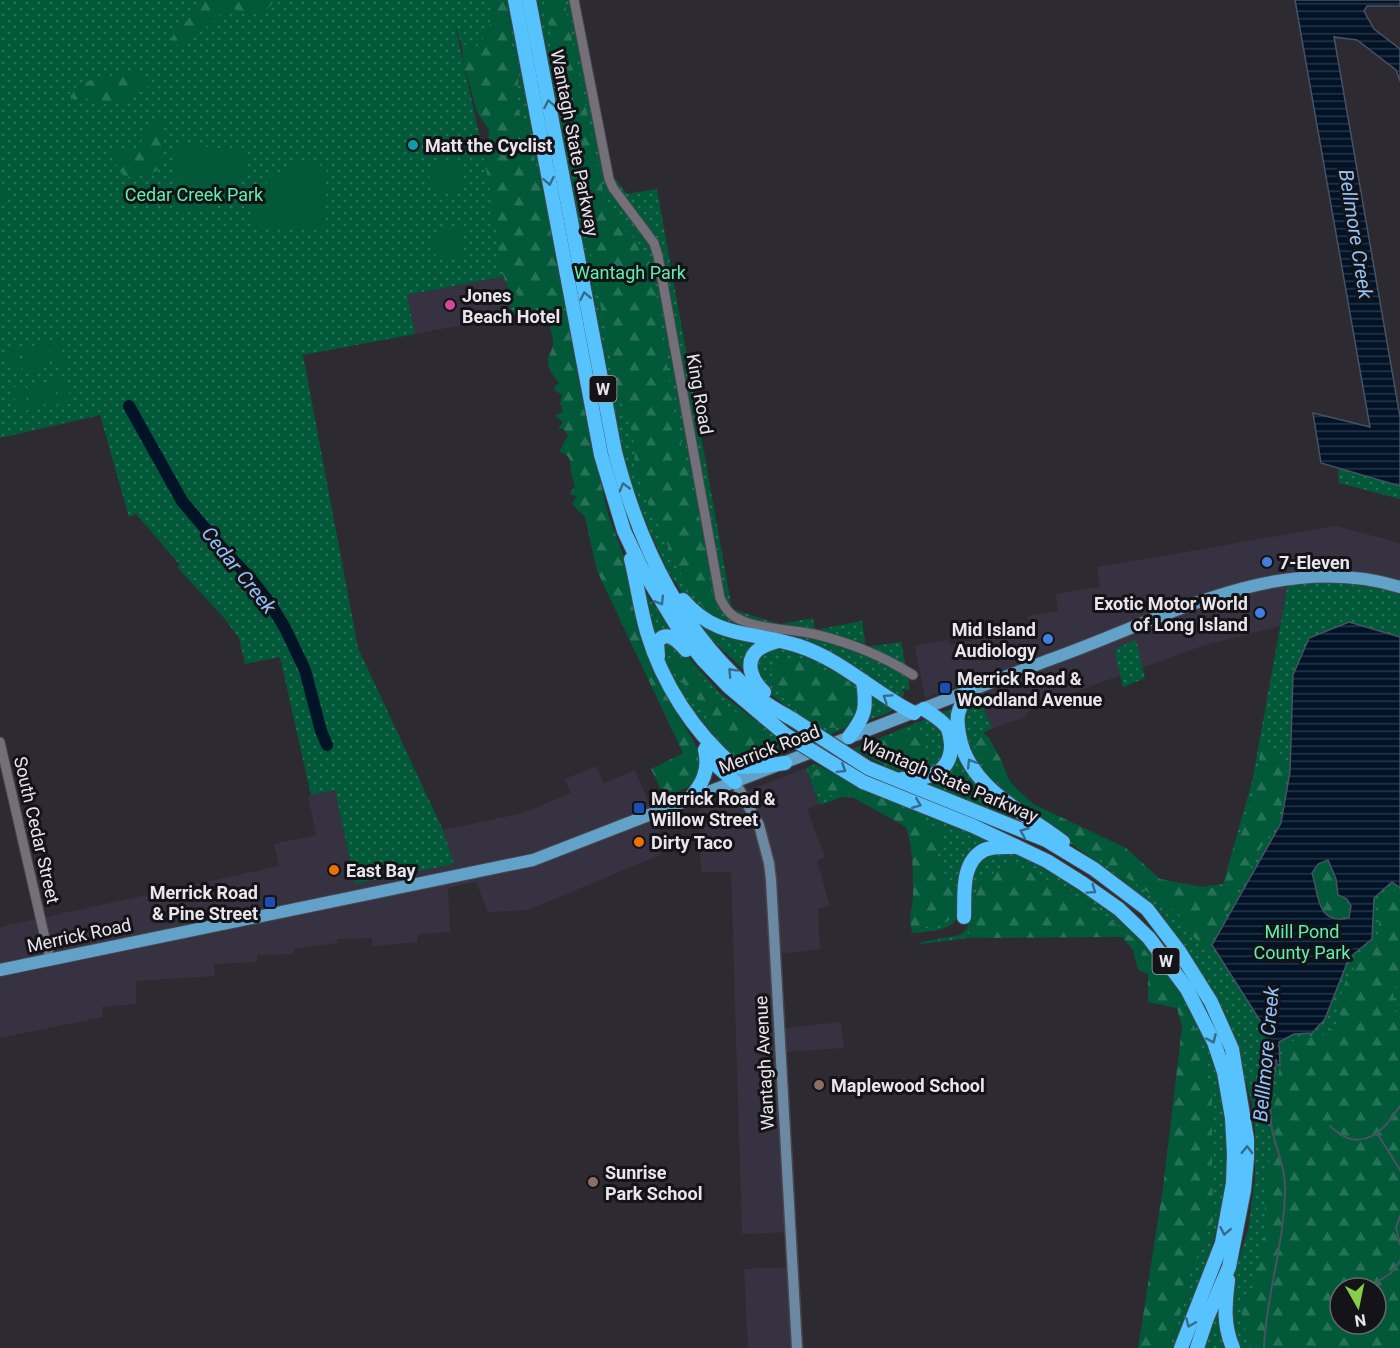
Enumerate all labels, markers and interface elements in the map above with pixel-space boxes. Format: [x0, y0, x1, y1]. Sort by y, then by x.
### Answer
street label: Wantagh State Parkway [547, 48, 604, 239]
one-way arrow [543, 100, 556, 110]
place label: Matt the Cyclist [425, 135, 552, 156]
marker: Matt the Cyclist [406, 138, 420, 152]
water label: Bellmore Creek [1334, 167, 1378, 302]
one-way arrow [542, 176, 555, 186]
park label: Cedar Creek Park [125, 184, 264, 205]
park label: Wantagh Park [574, 262, 687, 283]
place label: Jones Beach Hotel [462, 285, 560, 327]
one-way arrow [579, 291, 592, 301]
marker: Jones Beach Hotel [443, 298, 457, 312]
street label: King Road [683, 352, 717, 436]
road number: W [590, 376, 616, 402]
one-way arrow [619, 482, 632, 492]
water label: Cedar Creek [197, 522, 282, 619]
place label: 7-Eleven [1279, 552, 1350, 573]
marker: 7-Eleven [1260, 555, 1274, 569]
place label: Exotic Motor World of Long Island [1094, 593, 1248, 635]
one-way arrow [653, 595, 665, 605]
marker: Exotic Motor World of Long Island [1253, 606, 1267, 620]
place label: Mid Island Audiology [952, 619, 1037, 661]
marker: Mid Island Audiology [1041, 632, 1055, 646]
one-way arrow [728, 668, 739, 679]
place label: Merrick Road & Woodland Avenue [957, 668, 1103, 710]
marker: Merrick Road & Woodland Avenue [938, 681, 952, 695]
one-way arrow [883, 694, 894, 705]
street label: Merrick Road [716, 720, 822, 778]
street label: Wantagh State Parkway [859, 733, 1042, 827]
street label: South Cedar Street [10, 754, 64, 906]
one-way arrow [967, 759, 979, 769]
one-way arrow [836, 762, 846, 774]
place label: Merrick Road & Willow Street [651, 788, 776, 830]
one-way arrow [911, 797, 922, 809]
marker: Merrick Road & Willow Street [632, 801, 646, 815]
one-way arrow [1019, 827, 1030, 839]
place label: Dirty Taco [651, 832, 733, 853]
marker: Dirty Taco [632, 835, 646, 849]
place label: East Bay [346, 860, 417, 881]
marker: East Bay [327, 863, 341, 877]
place label: Merrick Road & Pine Street [150, 882, 258, 924]
one-way arrow [1085, 883, 1096, 894]
marker: Merrick Road & Pine Street [263, 895, 277, 909]
street label: Merrick Road [25, 914, 133, 956]
park label: Mill Pond County Park [1254, 921, 1351, 963]
road number: W [1152, 948, 1180, 974]
water label: Belllmore Creek [1248, 984, 1284, 1123]
street label: Wantagh Avenue [750, 995, 778, 1131]
one-way arrow [1205, 1033, 1217, 1044]
place label: Maplewood School [831, 1075, 985, 1096]
marker: Maplewood School [812, 1078, 826, 1092]
one-way arrow [1240, 1146, 1253, 1155]
place label: Sunrise Park School [605, 1162, 702, 1204]
marker: Sunrise Park School [586, 1175, 600, 1189]
one-way arrow [1219, 1225, 1232, 1235]
north arrow [1328, 1276, 1388, 1336]
text: N [1353, 1310, 1367, 1331]
one-way arrow [1185, 1317, 1197, 1328]

